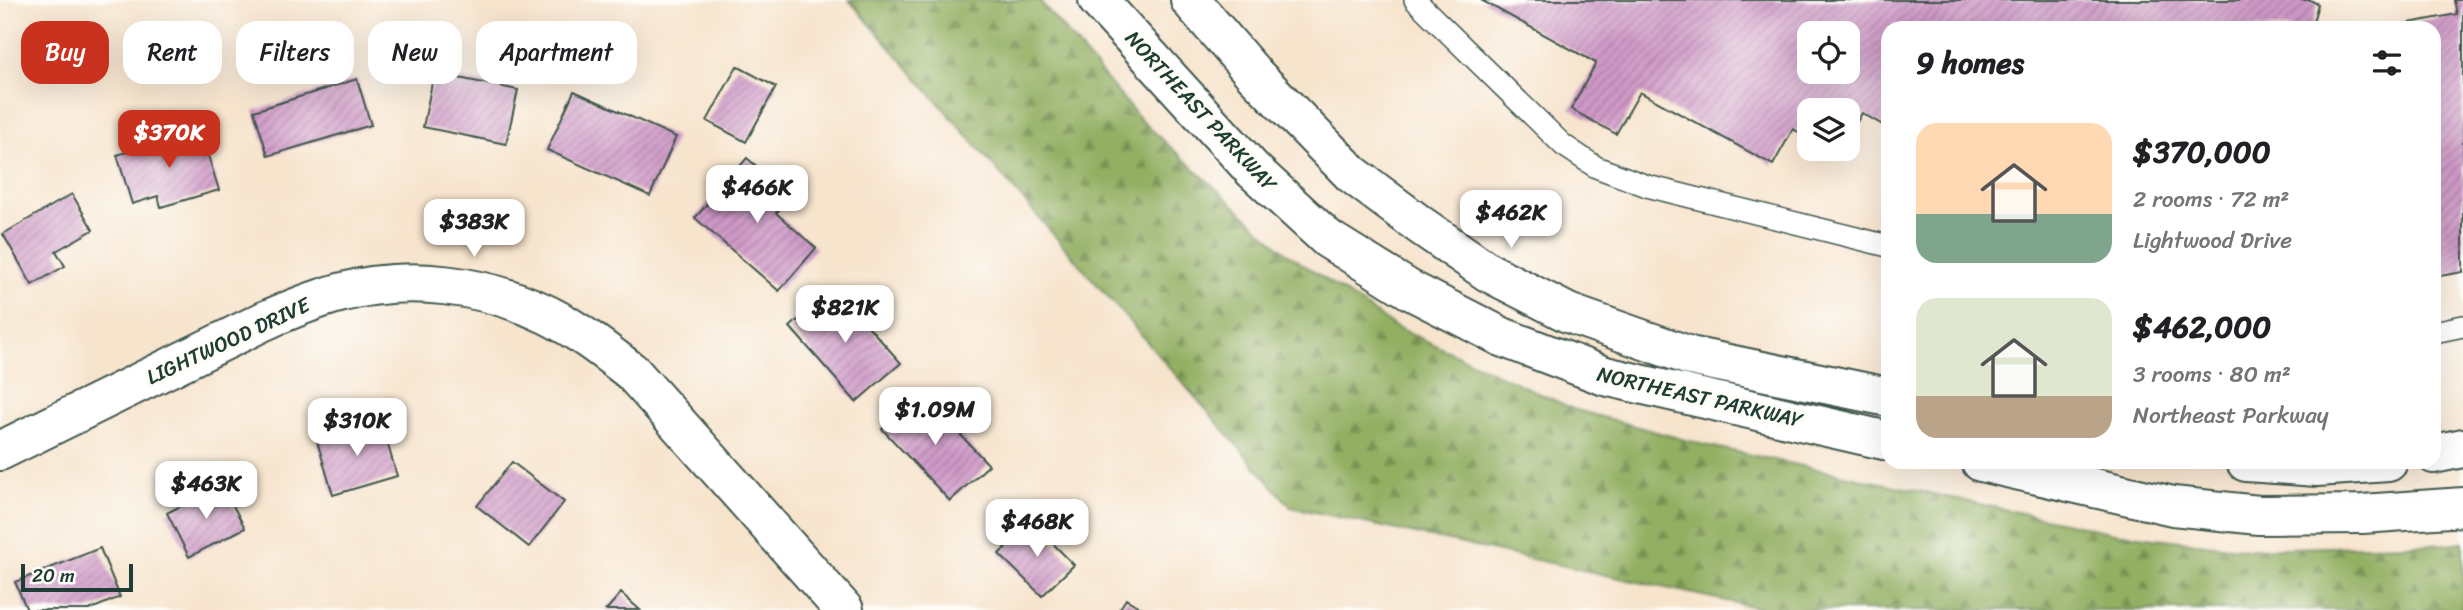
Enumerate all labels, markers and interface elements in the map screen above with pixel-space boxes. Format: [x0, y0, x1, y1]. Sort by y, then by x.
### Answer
chip: Buy [21, 21, 109, 84]
chip: Rent [123, 21, 222, 84]
chip: Filters [236, 21, 354, 84]
chip: New [368, 21, 462, 84]
chip: Apartment [476, 21, 637, 84]
street label: NORTHEAST PARKWAY [1115, 21, 1288, 202]
map controls [1797, 21, 1860, 161]
button: locate [1797, 21, 1860, 84]
text: 9 homes [1916, 36, 2024, 90]
icon: filters [2368, 44, 2406, 82]
button: layers [1797, 98, 1860, 161]
pin: $370K [120, 110, 218, 170]
text: $370K [134, 112, 204, 153]
text: $370,000 [2133, 125, 2271, 179]
icon: home [1972, 151, 2056, 235]
pin: $466K [708, 166, 806, 225]
text: $466K [722, 167, 792, 208]
text: 2 rooms · 72 m² [2133, 179, 2289, 220]
pin: $462K [1462, 190, 1560, 250]
text: $462K [1476, 192, 1546, 233]
pin: $383K [425, 200, 523, 259]
text: $383K [440, 201, 508, 242]
text: Lightwood Drive [2133, 220, 2292, 261]
street label: LIGHTWOOD DRIVE [140, 286, 317, 396]
pin: $821K [796, 286, 894, 345]
text: $821K [812, 287, 878, 328]
text: $462,000 [2133, 300, 2271, 354]
icon: home [1972, 326, 2056, 410]
text: 3 rooms · 80 m² [2133, 354, 2291, 395]
street label: NORTHEAST PARKWAY [1593, 355, 1808, 439]
pin: $1.09M [878, 388, 992, 447]
text: $1.09M [895, 389, 975, 430]
text: Northeast Parkway [2133, 395, 2329, 436]
pin: $310K [308, 398, 406, 458]
text: $310K [324, 400, 390, 441]
pin: $463K [157, 462, 255, 521]
text: $463K [171, 463, 241, 504]
pin: $468K [988, 500, 1086, 559]
text: $468K [1002, 501, 1072, 542]
text: 20 m [32, 559, 75, 592]
scale bar [21, 561, 133, 593]

